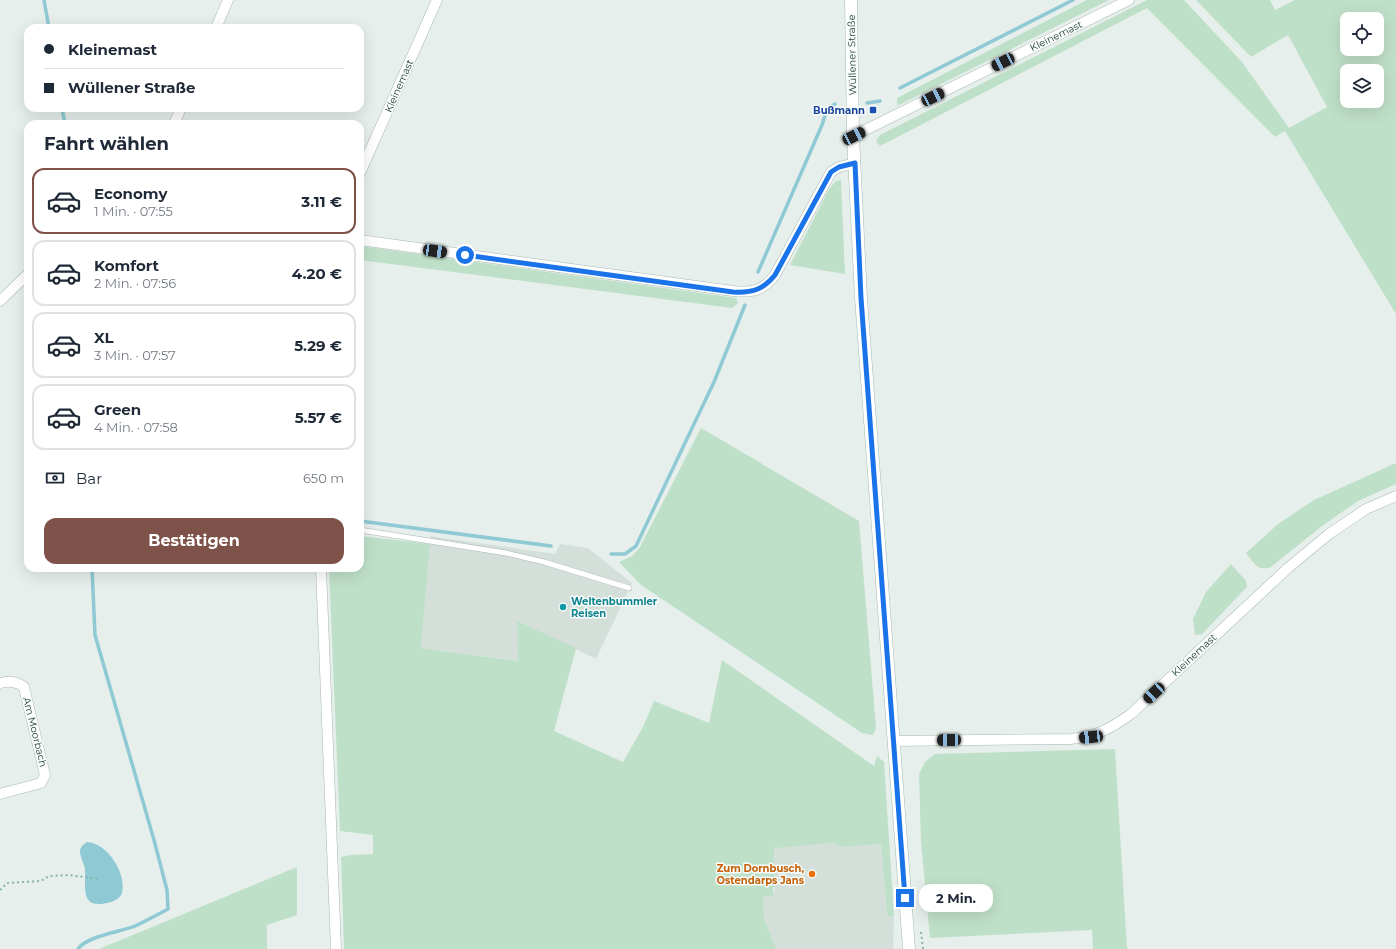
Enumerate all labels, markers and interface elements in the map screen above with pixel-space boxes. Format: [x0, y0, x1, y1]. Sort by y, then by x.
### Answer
map controls [1340, 12, 1384, 108]
button: locate [1340, 12, 1384, 56]
street label: Wüllener Straße [845, 14, 859, 96]
street label: Kleinemast [1028, 18, 1084, 54]
text: Kleinemast [68, 40, 157, 59]
car [990, 51, 1016, 73]
street label: Kleinemast [382, 57, 416, 115]
button: layers [1340, 64, 1384, 108]
text: Wüllener Straße [68, 78, 195, 97]
car [920, 86, 946, 108]
place label: Bußmann [813, 104, 865, 117]
marker: Bußmann [868, 105, 878, 115]
car [841, 125, 867, 147]
text: Fahrt wählen [44, 133, 169, 155]
icon: car [46, 183, 82, 219]
text: Economy [94, 184, 167, 203]
text: 3.11 € [301, 192, 342, 211]
text: 1 Min. · 07:55 [94, 203, 173, 219]
car [422, 243, 448, 259]
route start [456, 246, 474, 264]
icon: car [46, 255, 82, 291]
text: Komfort [94, 256, 159, 275]
text: 4.20 € [292, 264, 342, 283]
text: 2 Min. · 07:56 [94, 275, 176, 291]
icon: car [46, 327, 82, 363]
text: XL [94, 328, 113, 347]
text: 5.29 € [294, 336, 342, 355]
text: 3 Min. · 07:57 [94, 347, 176, 363]
icon: car [46, 399, 82, 435]
text: Green [94, 400, 141, 419]
text: 5.57 € [295, 408, 342, 427]
text: 4 Min. · 07:58 [94, 419, 178, 435]
icon: cash [44, 467, 66, 489]
text: Bar [76, 469, 102, 488]
text: 650 m [303, 470, 344, 486]
button: Bestätigen [44, 518, 344, 564]
place label: Weltenbummler Reisen [571, 595, 658, 620]
marker: Weltenbummler Reisen [558, 602, 568, 612]
street label: Kleinemast [1169, 631, 1219, 679]
car [1141, 680, 1167, 706]
street label: Am Moorbach [20, 696, 50, 768]
car [1078, 730, 1104, 744]
car [937, 734, 961, 746]
place label: Zum Dornbusch, Ostendarps Jans [717, 862, 805, 887]
marker: Zum Dornbusch, Ostendarps Jans [807, 869, 817, 879]
callout: 2 Min. [919, 884, 993, 912]
route end [896, 889, 914, 907]
text: 2 Min. [936, 890, 976, 906]

